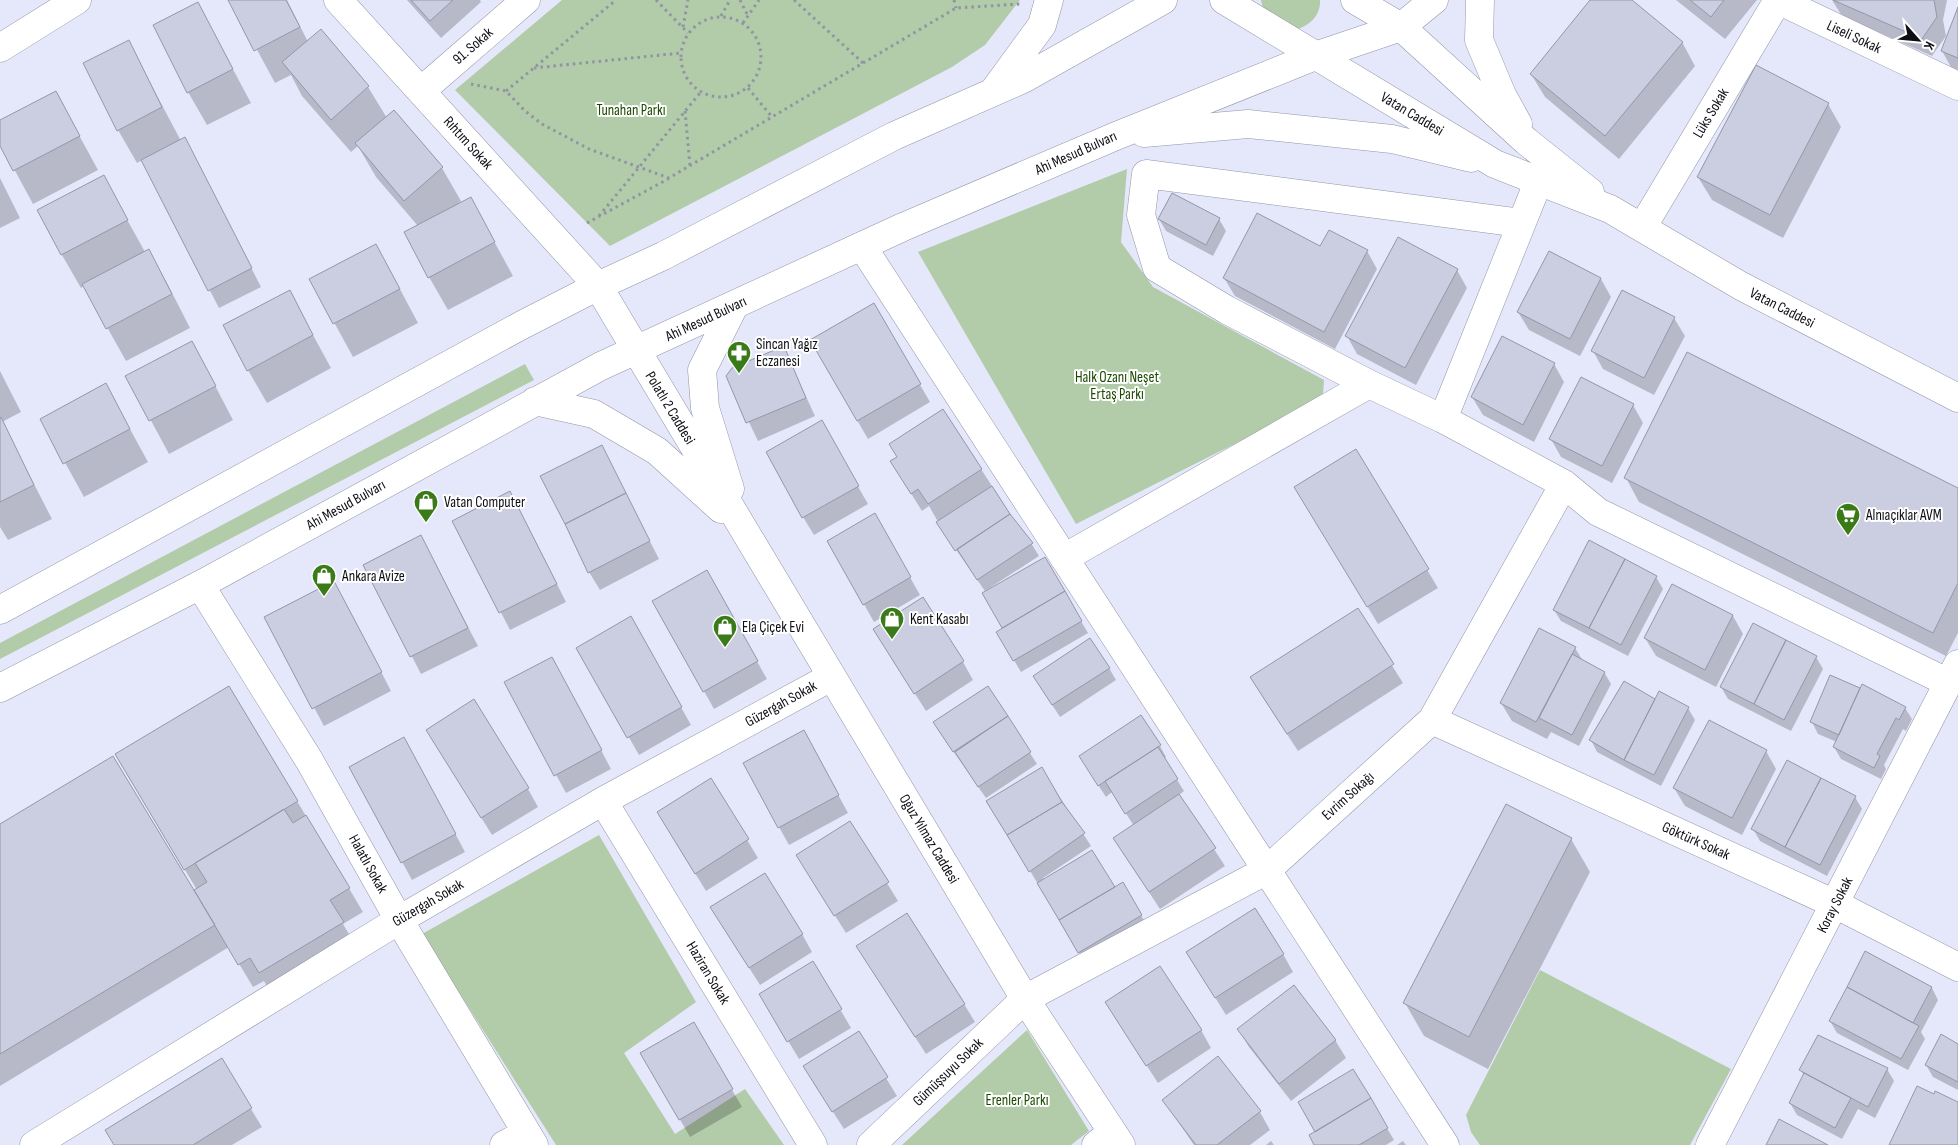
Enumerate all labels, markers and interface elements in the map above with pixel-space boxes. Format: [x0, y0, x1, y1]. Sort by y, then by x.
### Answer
north arrow [1893, 15, 1943, 65]
street label: Liseli Sokak [1824, 16, 1885, 58]
street label: 91. Sokak [449, 23, 497, 69]
text: K [1920, 39, 1938, 53]
street label: Lüks Sokak [1689, 84, 1733, 141]
street label: Vatan Caddesi [1377, 88, 1447, 140]
park label: Tunahan Parkı [596, 101, 666, 120]
street label: Rıhtım Sokak [439, 112, 497, 174]
street label: Ahi Mesud Bulvarı [1031, 126, 1120, 180]
street label: Vatan Caddesi [1746, 283, 1818, 333]
street label: Ahi Mesud Bulvarı [661, 292, 750, 347]
place label: Sincan Yağız Eczanesi [756, 335, 818, 371]
pharmacy icon: Sincan Yağız Eczanesi [726, 340, 752, 374]
street label: Polatlı 2 Caddesi [641, 368, 699, 448]
park label: Halk Ozanı Neşet Ertaş Parkı [1075, 368, 1159, 404]
street label: Ahi Mesud Bulvarı [302, 475, 389, 535]
shop icon: Vatan Computer [413, 489, 439, 523]
place label: Vatan Computer [444, 493, 526, 512]
supermarket icon: Alnıaçıklar AVM [1835, 502, 1861, 536]
place label: Alnıaçıklar AVM [1865, 506, 1942, 525]
shop icon: Ankara Avize [311, 563, 337, 597]
place label: Ankara Avize [341, 567, 405, 586]
shop icon: Kent Kasabı [879, 606, 905, 640]
place label: Kent Kasabı [910, 610, 969, 629]
shop icon: Ela Çiçek Evi [712, 614, 738, 648]
place label: Ela Çiçek Evi [742, 618, 804, 637]
street label: Güzergah Sokak [742, 676, 820, 731]
street label: Evrim Sokağı [1318, 768, 1378, 824]
street label: Oğuz Yılmaz Caddesi [895, 791, 963, 888]
street label: Göktürk Sokak [1659, 818, 1733, 865]
street label: Halatlı Sokak [344, 831, 392, 897]
street label: Koray Sokak [1813, 873, 1857, 936]
street label: Güzergah Sokak [389, 875, 467, 931]
street label: Haziran Sokak [682, 938, 734, 1008]
street label: Gümüşsuyu Sokak [909, 1033, 987, 1110]
park label: Erenler Parkı [986, 1091, 1048, 1110]

